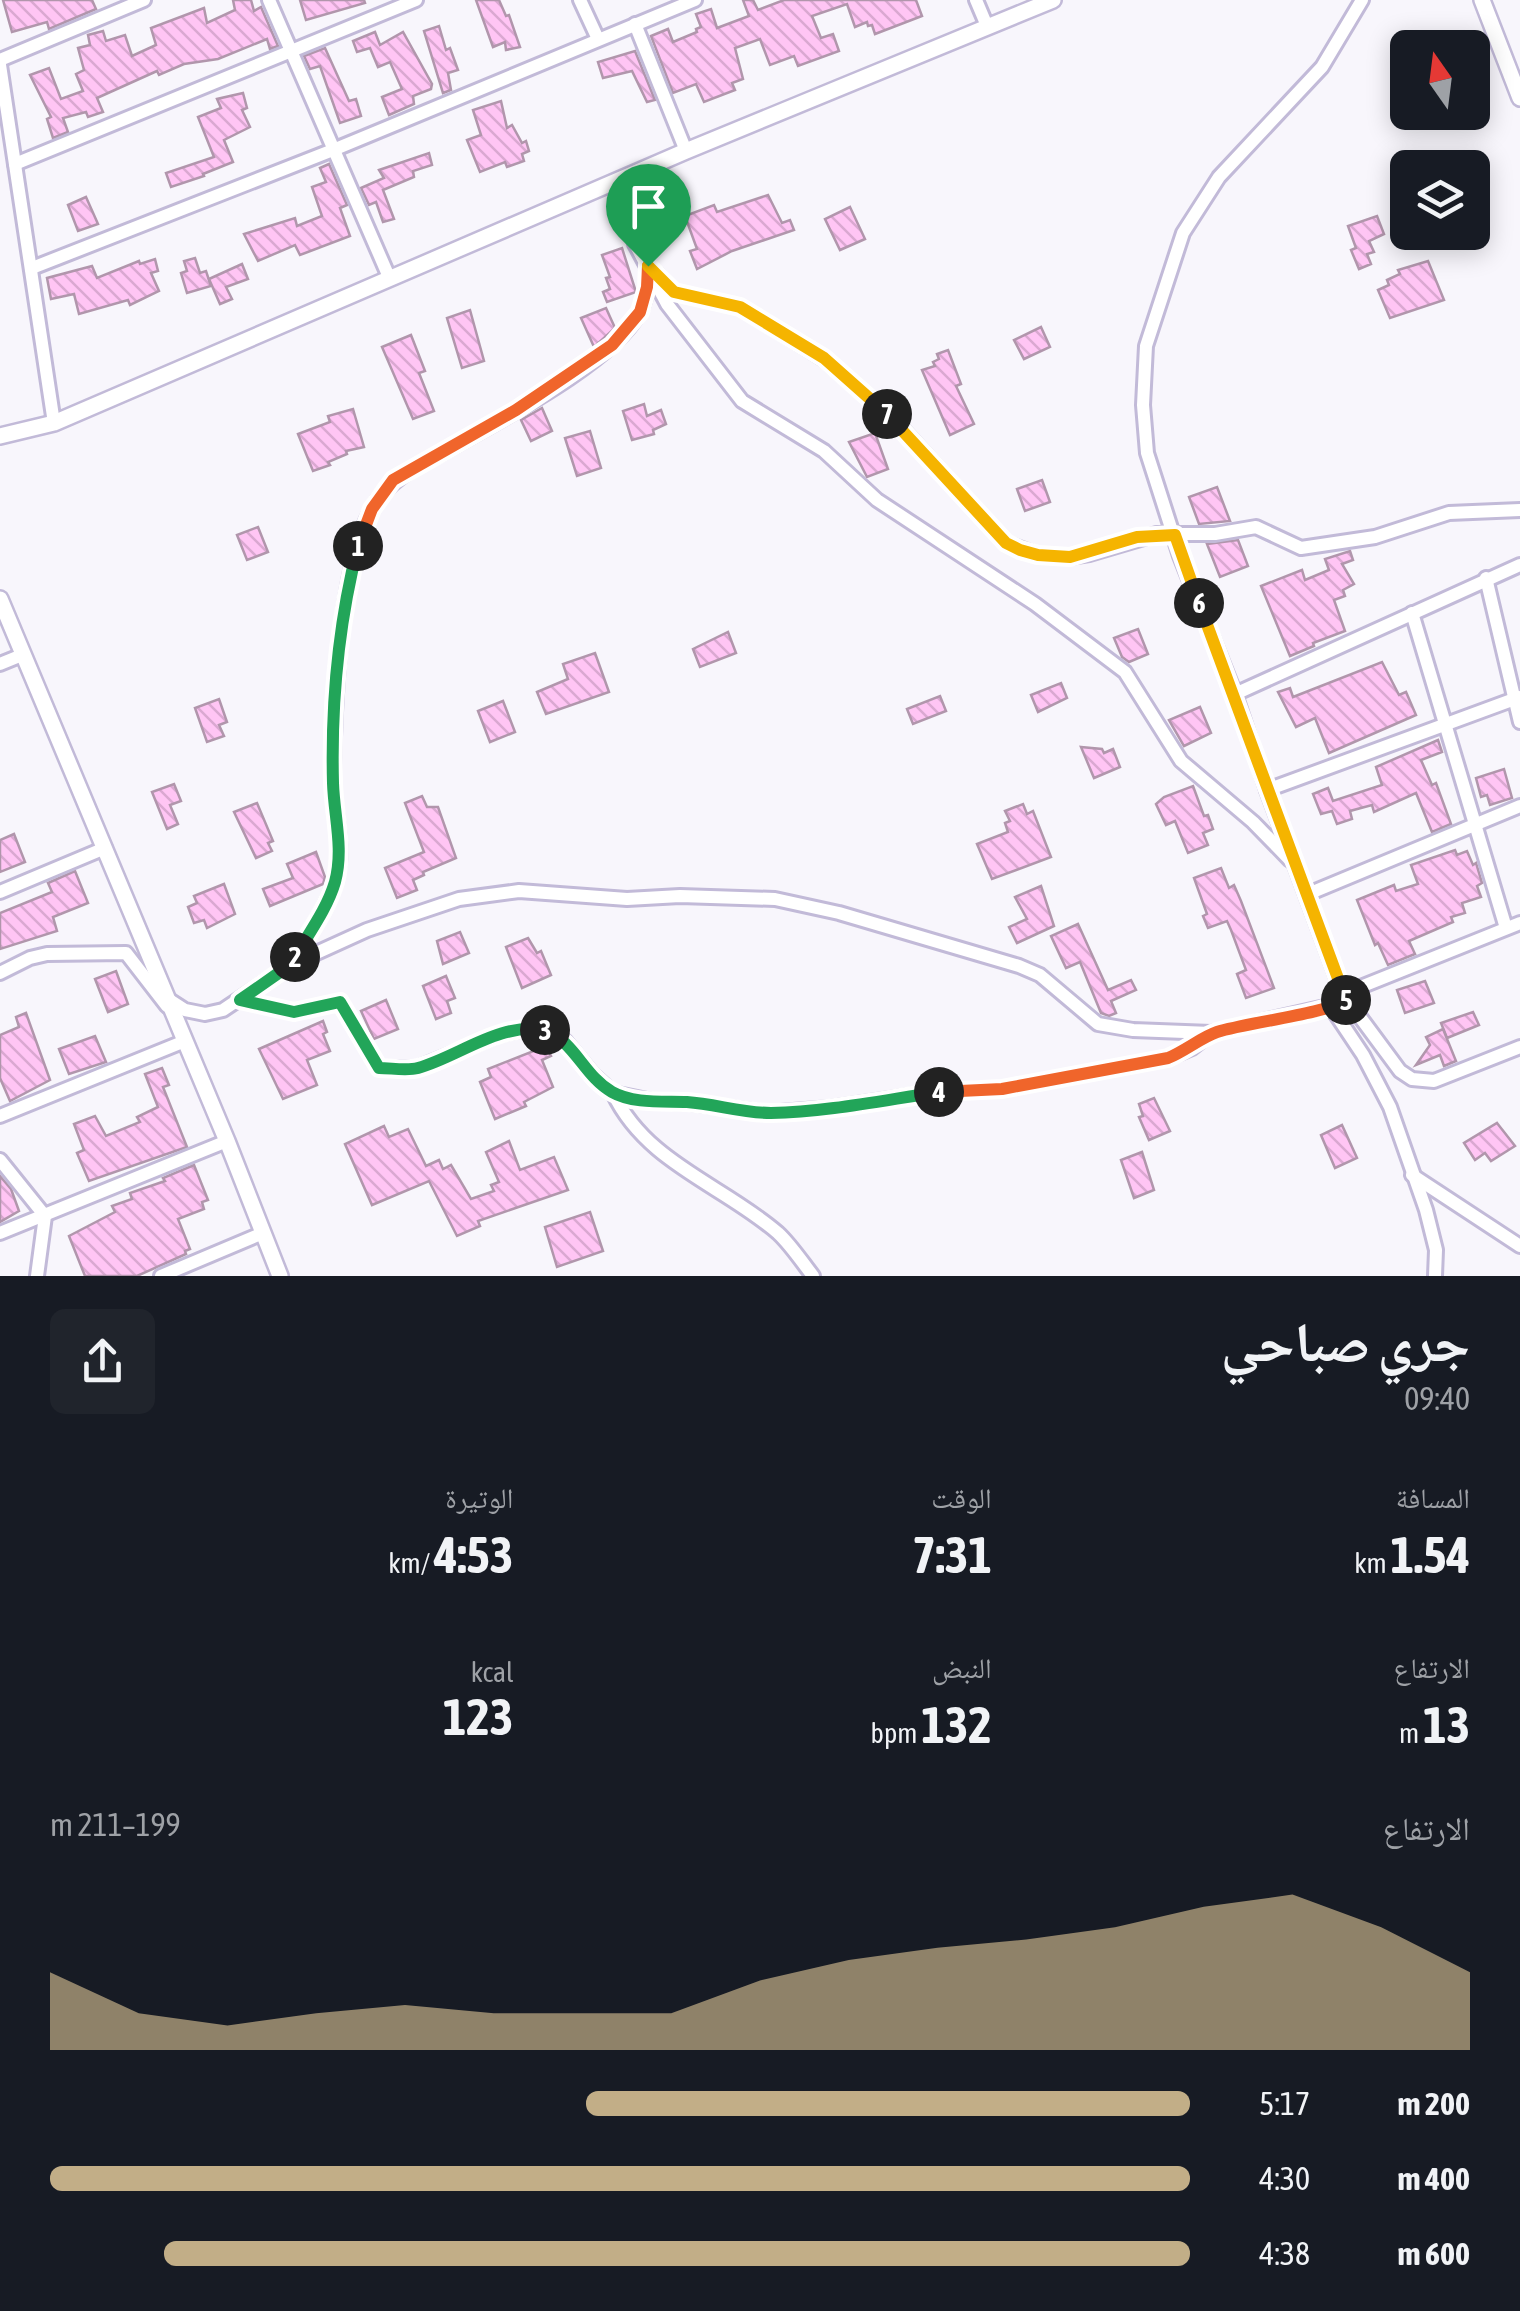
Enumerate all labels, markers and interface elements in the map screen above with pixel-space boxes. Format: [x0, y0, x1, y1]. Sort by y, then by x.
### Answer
north arrow [1390, 30, 1490, 130]
map controls [1390, 30, 1490, 250]
button: layers [1390, 150, 1490, 250]
pin [606, 164, 691, 267]
icon: arrive [621, 179, 676, 234]
pin: 7 [862, 389, 912, 439]
text: 7 [880, 398, 894, 430]
pin: 1 [333, 521, 383, 571]
text: 1 [351, 530, 365, 562]
pin: 6 [1174, 578, 1224, 628]
text: 6 [1192, 587, 1206, 619]
pin: 2 [270, 932, 320, 982]
text: 2 [288, 941, 302, 973]
pin: 5 [1321, 975, 1371, 1025]
text: 5 [1339, 984, 1353, 1016]
pin: 3 [520, 1005, 570, 1055]
text: 3 [538, 1014, 552, 1046]
pin: 4 [914, 1067, 964, 1117]
text: 4 [932, 1076, 946, 1108]
button: share [50, 1309, 155, 1414]
text: جري صباحي [1221, 1311, 1470, 1374]
text: 09:40 [1404, 1380, 1470, 1417]
text: الوتيرة [445, 1482, 513, 1514]
text: الوقت [931, 1482, 992, 1514]
text: المسافة [1396, 1482, 1470, 1514]
text: 4:53 [434, 1526, 513, 1584]
text: 7:31 [912, 1526, 992, 1584]
text: 1.54 [1391, 1526, 1470, 1584]
text: /km [388, 1547, 434, 1579]
text: km [1354, 1547, 1391, 1579]
text: النبض [932, 1652, 992, 1684]
text: الارتفاع [1394, 1652, 1470, 1684]
text: kcal [471, 1656, 513, 1688]
text: 123 [443, 1688, 513, 1746]
text: 132 [921, 1696, 992, 1754]
text: 13 [1423, 1696, 1470, 1754]
text: bpm [871, 1717, 921, 1749]
text: m [1399, 1717, 1423, 1749]
text: 199–211 m [50, 1806, 181, 1843]
text: الارتفاع [1383, 1810, 1470, 1847]
text: 5:17 [1259, 2085, 1310, 2122]
text: 200 m [1397, 2085, 1470, 2122]
text: 4:30 [1259, 2160, 1310, 2197]
text: 400 m [1397, 2160, 1470, 2197]
text: 4:38 [1259, 2235, 1310, 2272]
text: 600 m [1397, 2235, 1470, 2272]

